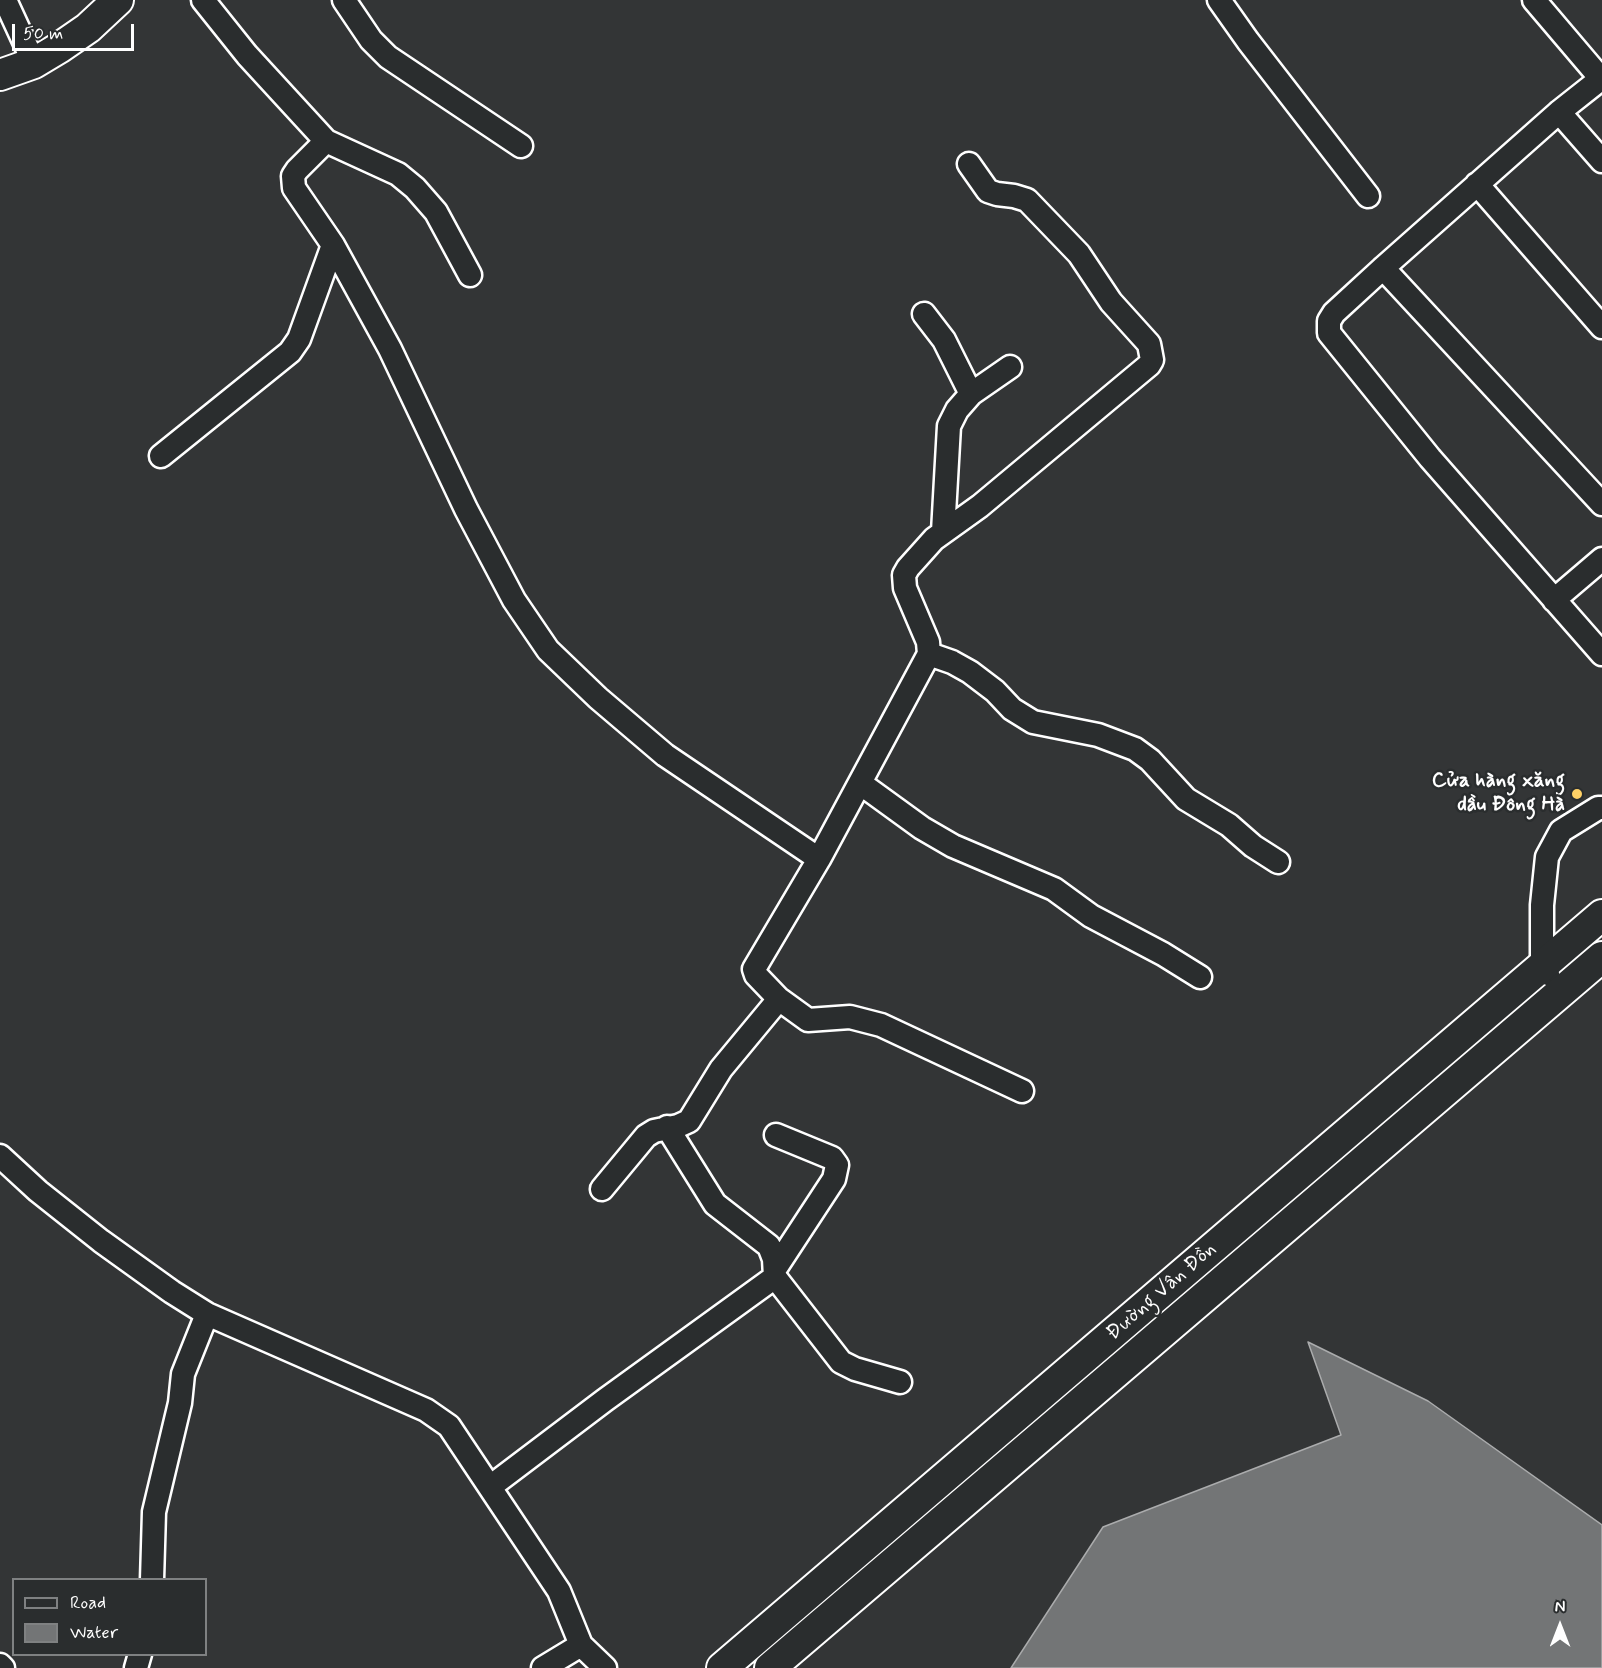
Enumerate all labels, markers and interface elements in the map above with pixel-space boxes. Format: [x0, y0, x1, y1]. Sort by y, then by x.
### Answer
scale bar [15, 12, 136, 50]
text: 50 m [23, 22, 63, 46]
place label: Cửa hàng xăng dầu Đông Hà [1432, 769, 1565, 819]
marker: Cửa hàng xăng dầu Đông Hà [1570, 787, 1584, 801]
street label: Đường Vân Đồn [1102, 1237, 1222, 1347]
legend [12, 1578, 207, 1656]
text: Road [70, 1591, 106, 1615]
north arrow [1530, 1596, 1590, 1656]
text: N [1555, 1597, 1565, 1618]
text: Water [70, 1621, 118, 1645]

